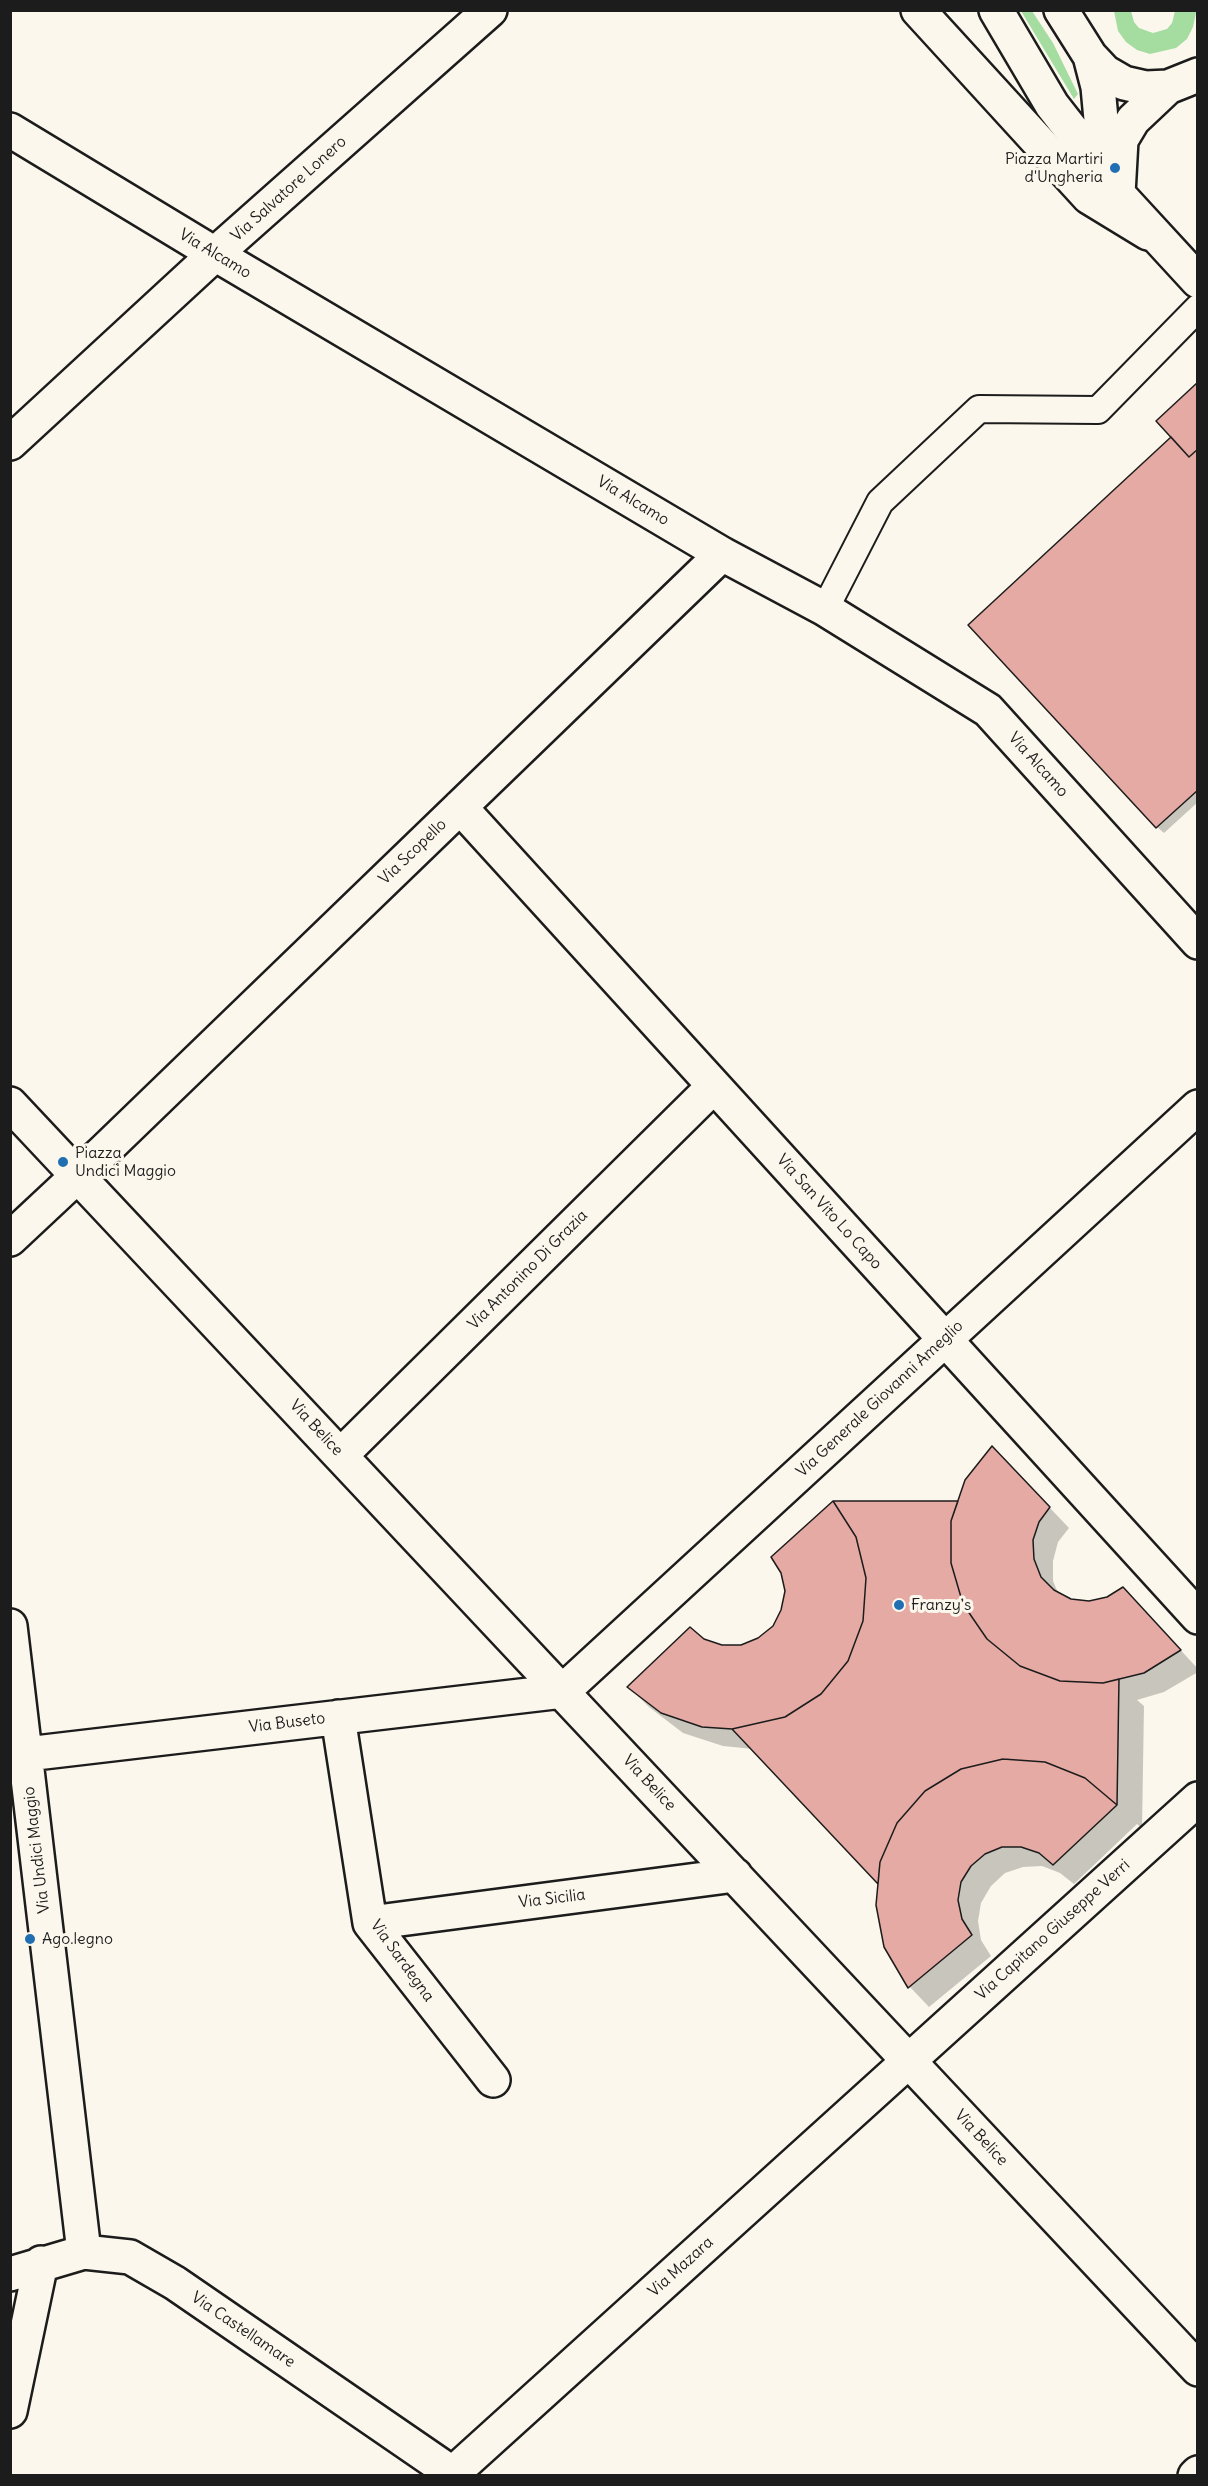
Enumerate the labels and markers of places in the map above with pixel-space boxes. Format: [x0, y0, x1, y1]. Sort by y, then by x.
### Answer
place label: Piazza Martiri d'Ungheria [1005, 149, 1103, 187]
marker: Piazza Martiri d'Ungheria [1108, 161, 1122, 175]
place label: Piazza Undici Maggio [75, 1143, 176, 1181]
marker: Piazza Undici Maggio [56, 1155, 70, 1169]
place label: Franzy's [911, 1595, 971, 1615]
marker: Franzy's [892, 1598, 906, 1612]
place label: Ago.legno [42, 1929, 113, 1949]
marker: Ago.legno [23, 1932, 37, 1946]

